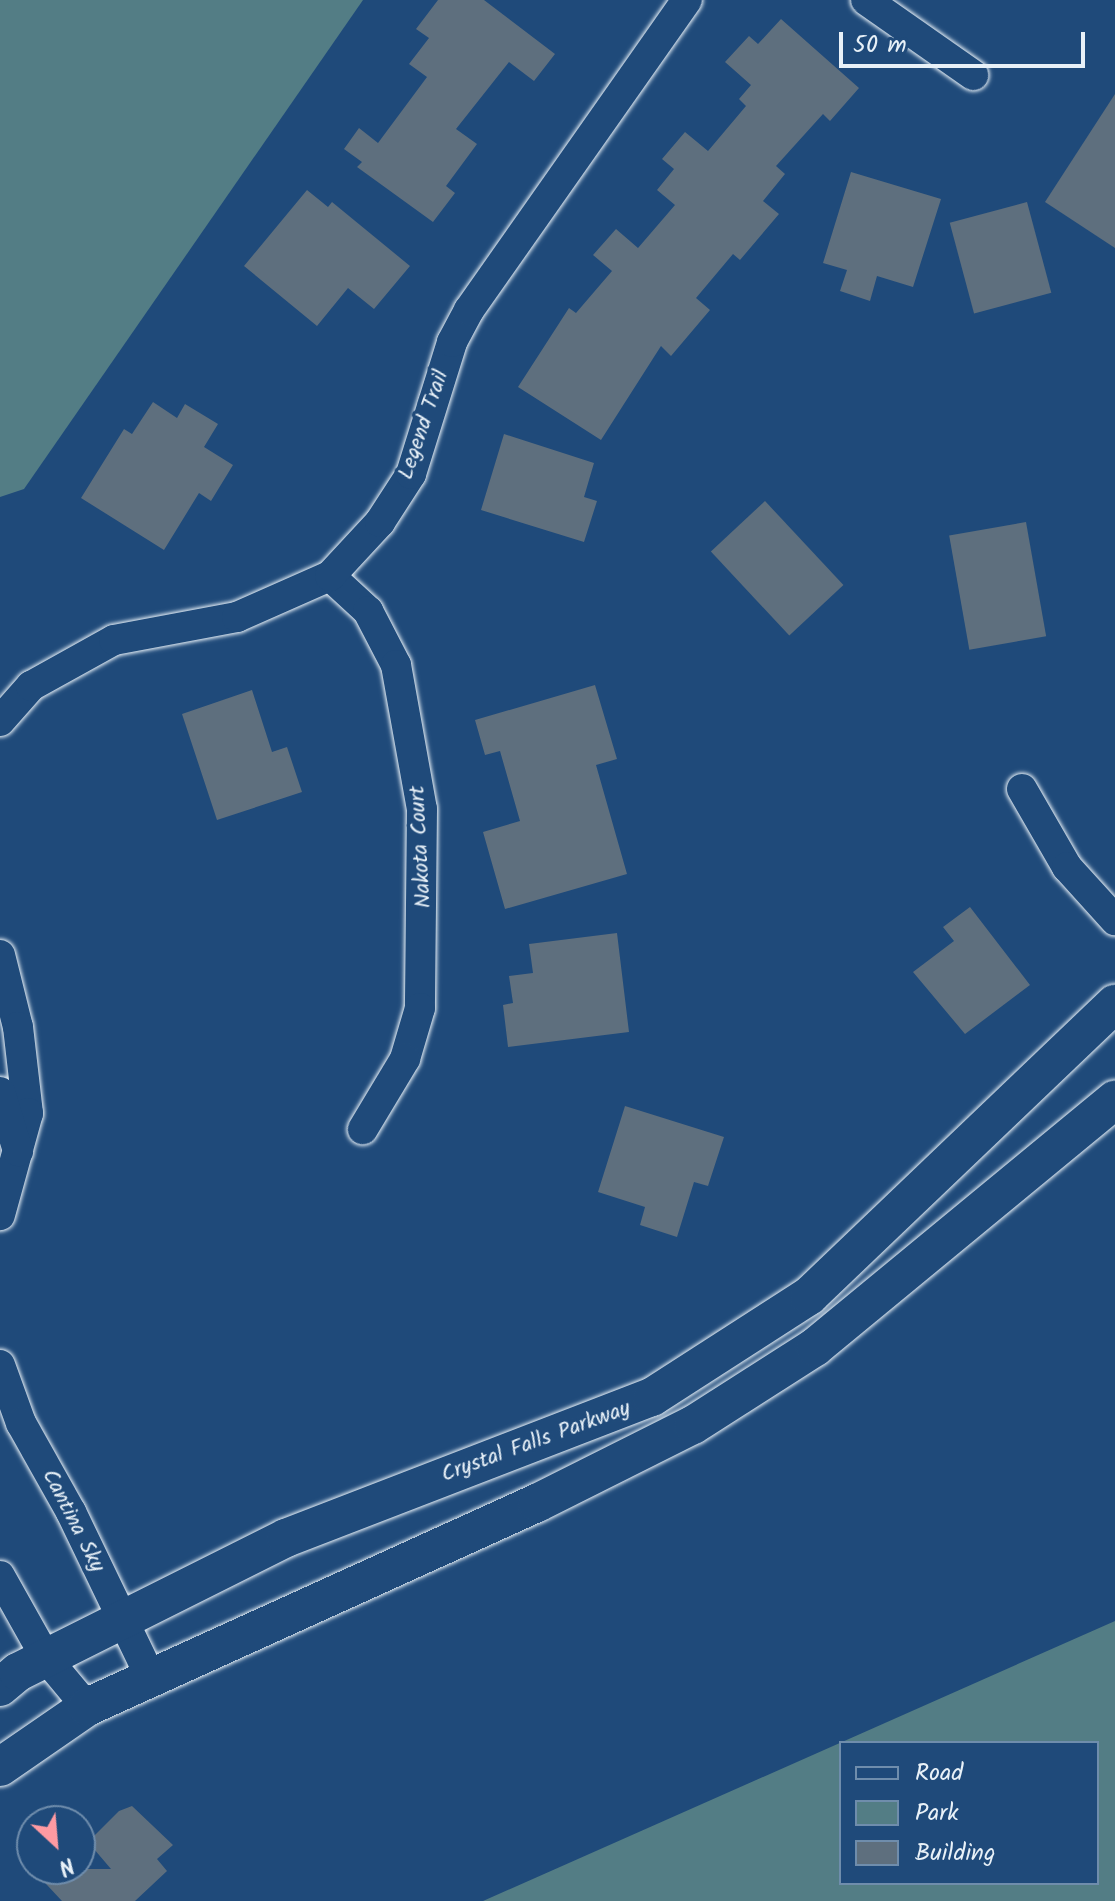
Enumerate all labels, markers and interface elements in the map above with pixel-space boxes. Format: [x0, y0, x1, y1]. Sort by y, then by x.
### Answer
scale bar [843, 16, 1089, 66]
text: 50 m [853, 26, 907, 65]
street label: Legend Trail [393, 367, 455, 483]
street label: Nakota Court [405, 785, 437, 909]
street label: Crystal Falls Parkway [438, 1396, 634, 1488]
street label: Cantina Sky [36, 1465, 110, 1577]
legend [839, 1741, 1099, 1885]
text: Road [915, 1754, 963, 1793]
text: Park [915, 1794, 959, 1833]
north arrow [16, 1805, 96, 1885]
text: Building [915, 1834, 995, 1873]
text: N [52, 1846, 80, 1884]

